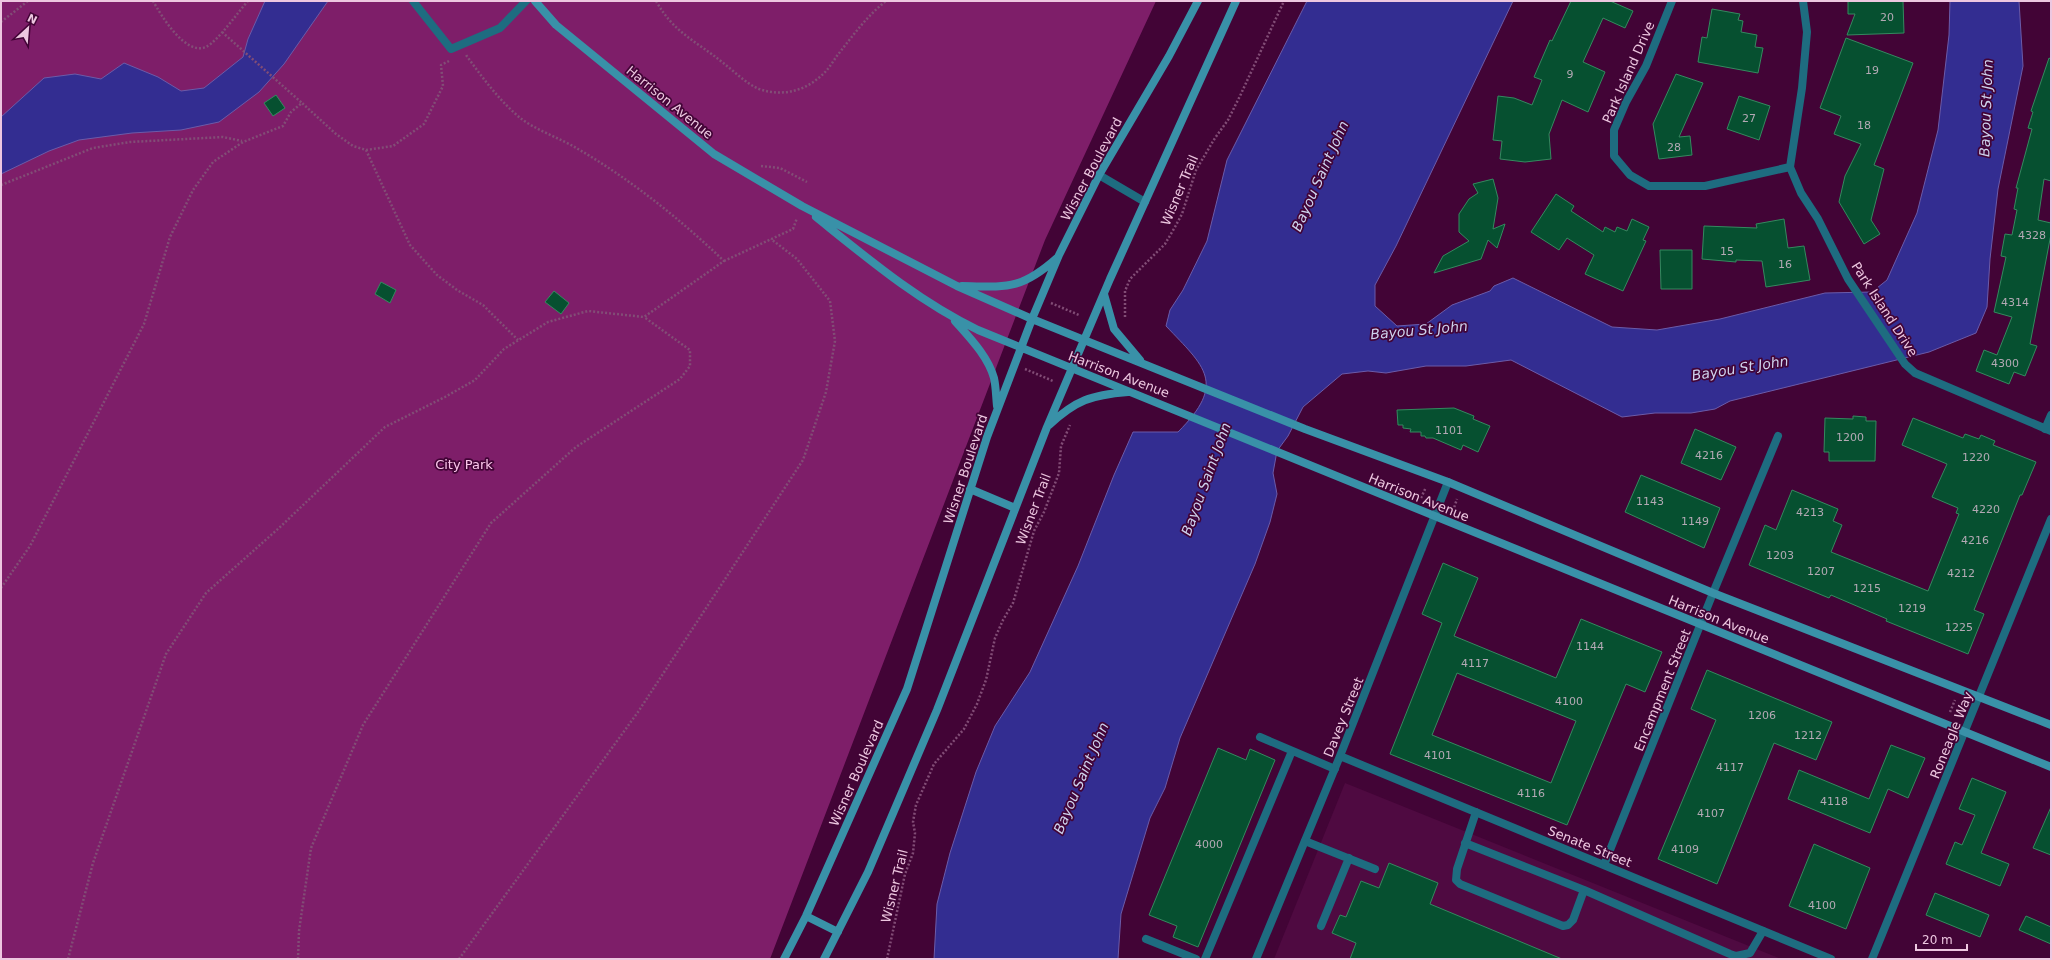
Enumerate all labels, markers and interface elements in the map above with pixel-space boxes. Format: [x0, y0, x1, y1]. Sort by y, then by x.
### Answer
north arrow [8, 8, 48, 48]
house number: 20 [1880, 11, 1894, 24]
text: N [25, 12, 39, 27]
street label: Park Island Drive [1599, 19, 1658, 125]
water label: Bayou St John [1976, 59, 1996, 157]
street label: Harrison Avenue [623, 63, 716, 142]
house number: 19 [1865, 64, 1879, 77]
house number: 9 [1567, 68, 1574, 81]
house number: 27 [1742, 112, 1756, 125]
street label: Wisner Boulevard [1058, 115, 1125, 223]
water label: Bayou Saint John [1288, 118, 1352, 234]
house number: 18 [1857, 119, 1871, 132]
house number: 28 [1667, 141, 1681, 154]
street label: Wisner Trail [1158, 153, 1201, 228]
house number: 4328 [2018, 229, 2046, 242]
house number: 15 [1720, 245, 1734, 258]
house number: 16 [1778, 258, 1792, 271]
street label: Park Island Drive [1848, 259, 1921, 359]
house number: 4314 [2001, 296, 2029, 309]
water label: Bayou St John [1370, 318, 1468, 342]
street label: Harrison Avenue [1066, 348, 1172, 401]
water label: Bayou St John [1691, 352, 1789, 384]
house number: 4300 [1991, 357, 2019, 370]
street label: Wisner Boulevard [941, 412, 990, 526]
water label: Bayou Saint John [1178, 420, 1234, 538]
house number: 1101 [1435, 424, 1463, 437]
house number: 1200 [1836, 431, 1864, 444]
house number: 4216 [1695, 449, 1723, 462]
house number: 1220 [1962, 451, 1990, 464]
park label: City Park [435, 457, 493, 472]
street label: Harrison Avenue [1366, 470, 1471, 524]
street label: Wisner Trail [1013, 471, 1054, 547]
house number: 1143 [1636, 495, 1664, 508]
house number: 4220 [1972, 503, 2000, 516]
house number: 4213 [1796, 506, 1824, 519]
house number: 1149 [1681, 515, 1709, 528]
house number: 4216 [1961, 534, 1989, 547]
house number: 1203 [1766, 549, 1794, 562]
house number: 1207 [1807, 565, 1835, 578]
house number: 4212 [1947, 567, 1975, 580]
house number: 1215 [1853, 582, 1881, 595]
street label: Harrison Avenue [1666, 592, 1771, 646]
house number: 1219 [1898, 602, 1926, 615]
house number: 1225 [1945, 621, 1973, 634]
street label: Encampment Street [1631, 627, 1694, 753]
house number: 1144 [1576, 640, 1604, 653]
house number: 4117 [1461, 657, 1489, 670]
street label: Davey Street [1321, 675, 1366, 759]
street label: Roneagle Way [1927, 689, 1976, 781]
house number: 4100 [1555, 695, 1583, 708]
house number: 1206 [1748, 709, 1776, 722]
street label: Wisner Boulevard [826, 718, 887, 829]
water label: Bayou Saint John [1050, 720, 1112, 836]
house number: 1212 [1794, 729, 1822, 742]
house number: 4101 [1424, 749, 1452, 762]
house number: 4117 [1716, 761, 1744, 774]
house number: 4116 [1517, 787, 1545, 800]
house number: 4118 [1820, 795, 1848, 808]
house number: 4107 [1697, 807, 1725, 820]
street label: Senate Street [1546, 823, 1634, 870]
house number: 4000 [1195, 838, 1223, 851]
house number: 4109 [1671, 843, 1699, 856]
street label: Wisner Trail [878, 848, 911, 924]
house number: 4100 [1808, 899, 1836, 912]
scale bar [1916, 926, 1967, 952]
text: 20 m [1922, 933, 1953, 947]

